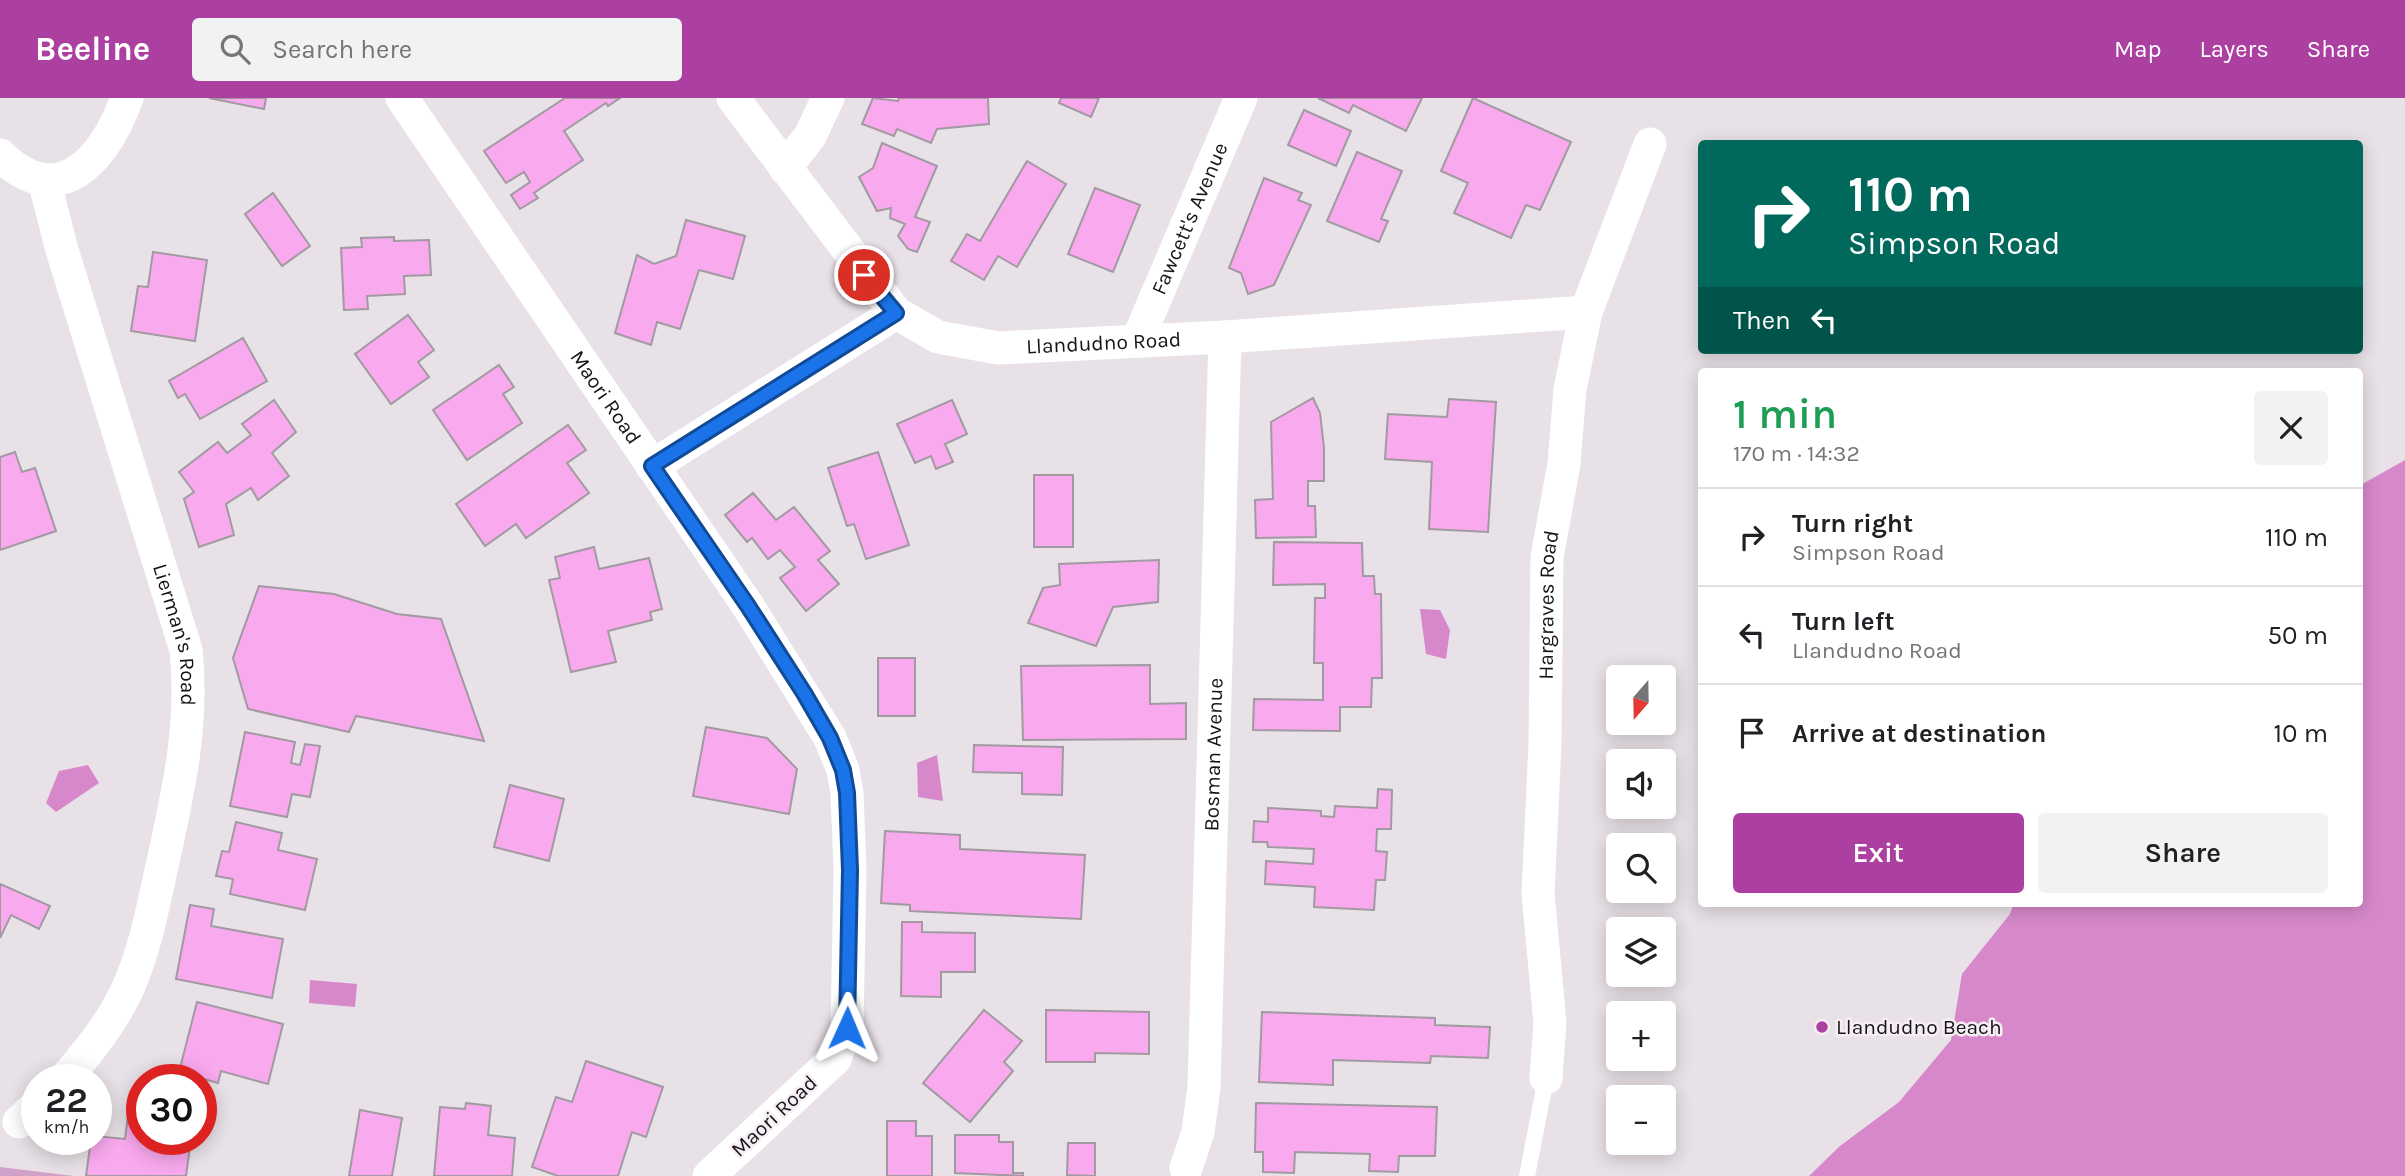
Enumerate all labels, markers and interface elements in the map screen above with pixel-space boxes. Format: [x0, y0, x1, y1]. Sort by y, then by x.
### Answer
search box [192, 18, 682, 81]
text: Beeline [35, 30, 150, 68]
icon: search [216, 30, 254, 68]
text: Search here [272, 34, 412, 65]
text: Map [2114, 35, 2162, 63]
text: Layers [2200, 35, 2269, 63]
text: Share [2307, 35, 2370, 63]
street label: Fawcett's Avenue [1146, 139, 1233, 298]
text: 110 m [1848, 166, 1973, 223]
icon: right [1733, 168, 1824, 259]
text: Simpson Road [1848, 225, 2060, 262]
pin [834, 245, 894, 305]
icon: arrive [845, 256, 883, 294]
icon: left [1805, 301, 1843, 339]
text: Then [1733, 305, 1791, 336]
street label: Llandudno Road [1026, 327, 1182, 359]
street label: Maori Road [565, 346, 646, 449]
text: 1 min [1733, 389, 1837, 439]
button: close [2254, 391, 2328, 465]
text: 170 m · 14:32 [1733, 440, 1860, 467]
text: Turn right [1792, 508, 1913, 539]
icon: right [1733, 518, 1771, 556]
text: 110 m [2265, 522, 2328, 553]
street label: Hargraves Road [1534, 528, 1564, 680]
text: Simpson Road [1792, 539, 1945, 566]
street label: Lierman's Road [148, 561, 200, 706]
text: Turn left [1792, 606, 1894, 637]
icon: left [1733, 616, 1771, 654]
text: 50 m [2267, 620, 2328, 651]
text: Llandudno Road [1792, 637, 1962, 664]
north arrow [1606, 665, 1676, 735]
map controls [1606, 665, 1676, 1155]
street label: Bosman Avenue [1199, 677, 1227, 832]
icon: arrive [1733, 714, 1771, 752]
text: Arrive at destination [1792, 718, 2046, 749]
text: 10 m [2273, 718, 2328, 749]
button: sound [1606, 749, 1676, 819]
button: Exit [1733, 813, 2024, 893]
button: Share [2038, 813, 2328, 893]
button: search [1606, 833, 1676, 903]
button: layers [1606, 917, 1676, 987]
position arrow [810, 991, 884, 1065]
button: + [1606, 1001, 1676, 1071]
place label: Llandudno Beach [1836, 1015, 2002, 1039]
marker: Llandudno Beach [1814, 1019, 1830, 1035]
speed limit sign: 30 [126, 1064, 217, 1155]
street label: Maori Road [726, 1070, 822, 1162]
text: 22 [45, 1080, 88, 1121]
button: − [1606, 1085, 1676, 1155]
text: km/h [44, 1116, 89, 1138]

